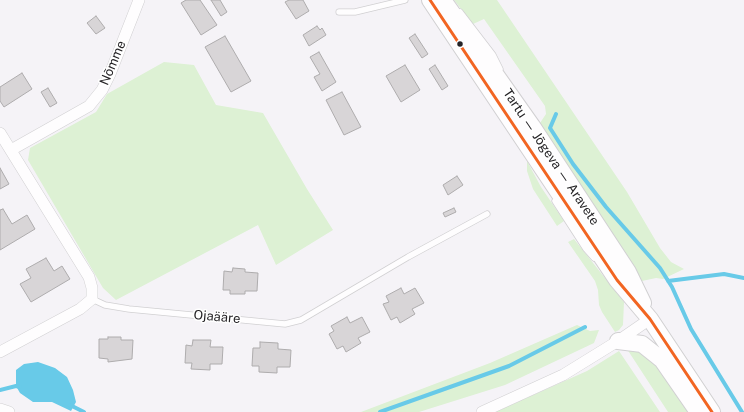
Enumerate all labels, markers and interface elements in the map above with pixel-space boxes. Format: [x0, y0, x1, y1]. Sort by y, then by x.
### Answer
street label: Nõmme [97, 38, 129, 88]
unlabelled marker [455, 39, 465, 49]
street label: Tartu — Jõgeva — Aravete [499, 86, 603, 228]
street label: Ojaääre [193, 307, 241, 327]

